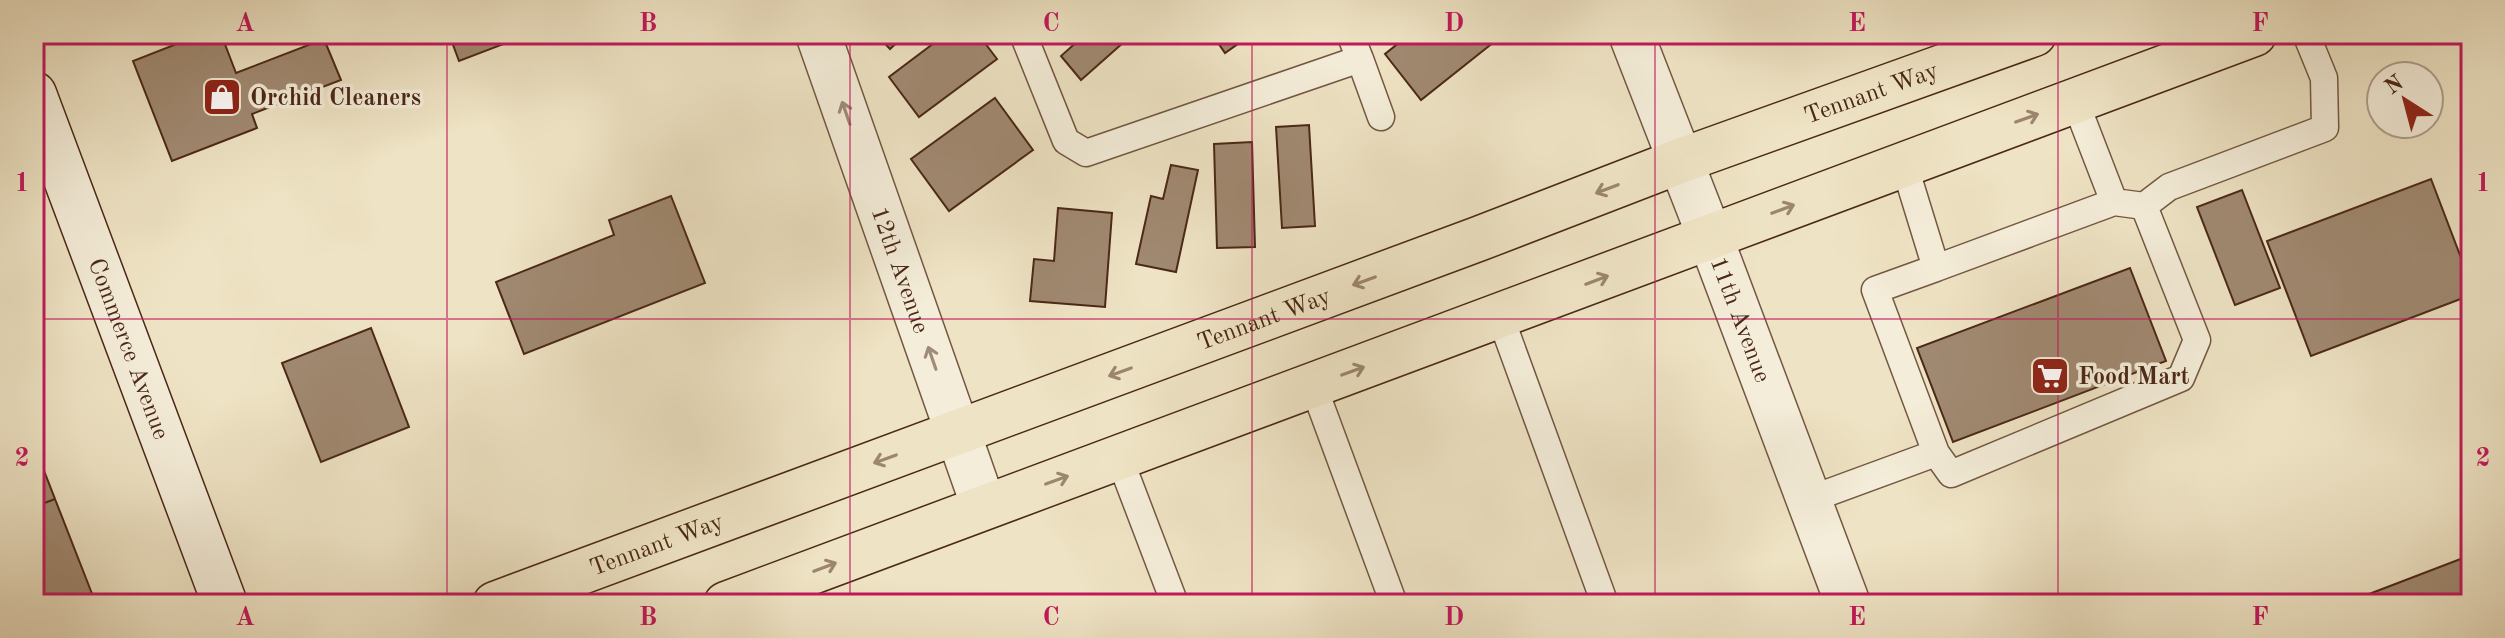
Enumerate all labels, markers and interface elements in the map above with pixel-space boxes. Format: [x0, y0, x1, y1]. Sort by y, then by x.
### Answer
text: A [235, 11, 255, 37]
text: B [639, 11, 657, 37]
text: C [1042, 11, 1060, 37]
text: D [1444, 11, 1464, 37]
text: E [1848, 11, 1866, 37]
text: F [2251, 11, 2269, 37]
street label: Tennant Way [1802, 59, 1942, 129]
north arrow [2365, 60, 2445, 140]
text: N [2381, 71, 2408, 99]
shop icon: Orchid Cleaners [201, 76, 243, 118]
place label: Orchid Cleaners [250, 87, 421, 111]
one-way arrow [837, 101, 852, 126]
one-way arrow [2014, 110, 2039, 124]
text: 1 [14, 171, 30, 197]
text: 1 [2475, 171, 2491, 197]
one-way arrow [1595, 183, 1620, 197]
one-way arrow [1770, 201, 1795, 215]
street label: 12th Avenue [866, 204, 932, 337]
street label: 11th Avenue [1705, 254, 1774, 386]
street label: Commerce Avenue [83, 256, 172, 443]
one-way arrow [1584, 272, 1609, 286]
one-way arrow [1352, 275, 1377, 290]
street label: Tennant Way [1194, 285, 1335, 356]
one-way arrow [924, 347, 938, 371]
supermarket icon: Food Mart [2029, 355, 2071, 397]
one-way arrow [1340, 362, 1365, 377]
one-way arrow [1108, 366, 1133, 380]
place label: Food Mart [2078, 366, 2190, 390]
text: 2 [14, 446, 30, 472]
text: 2 [2475, 446, 2491, 472]
one-way arrow [873, 453, 898, 467]
one-way arrow [1044, 472, 1069, 487]
street label: Tennant Way [587, 510, 727, 582]
one-way arrow [812, 559, 837, 573]
text: A [235, 605, 255, 631]
text: B [639, 605, 657, 631]
text: C [1042, 605, 1060, 631]
text: D [1444, 605, 1464, 631]
text: E [1848, 605, 1866, 631]
text: F [2251, 605, 2269, 631]

